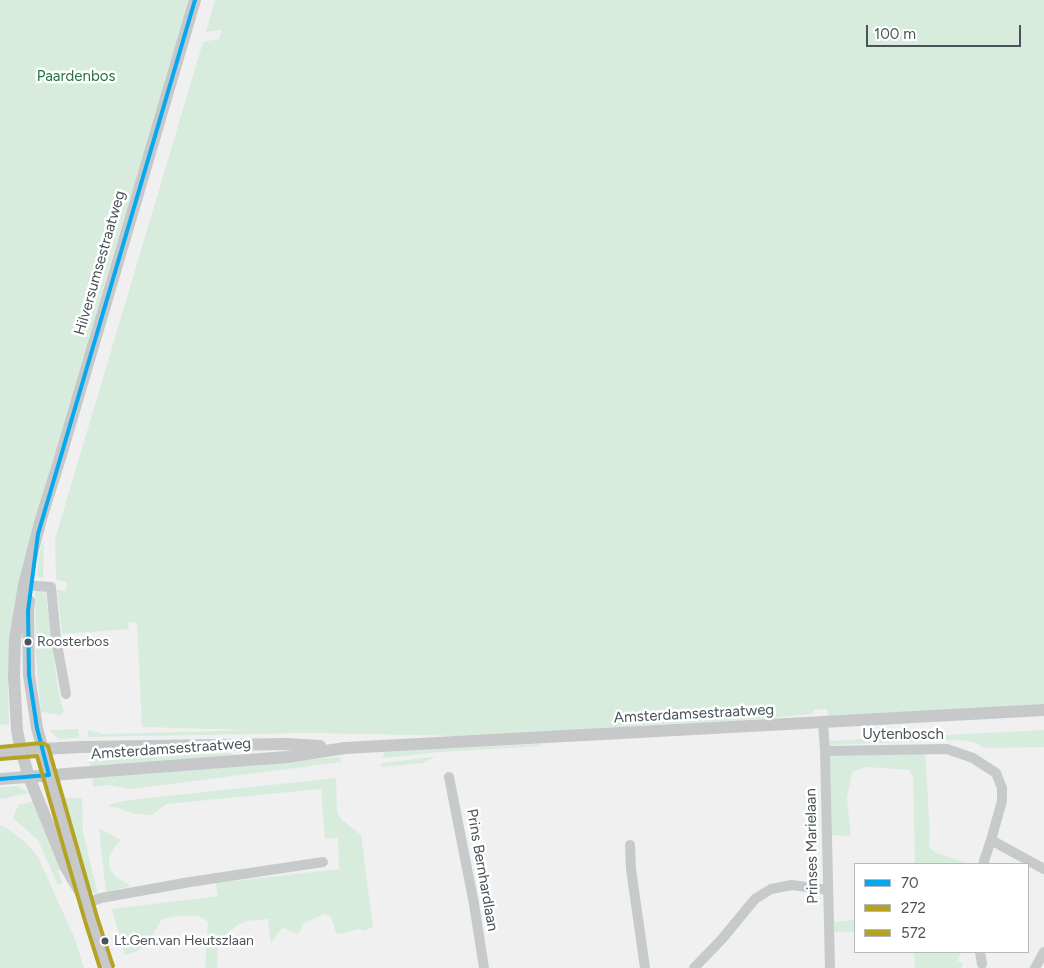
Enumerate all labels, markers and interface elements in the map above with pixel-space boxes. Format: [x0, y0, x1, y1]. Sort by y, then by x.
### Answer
scale bar [869, 15, 1024, 47]
text: 100 m [874, 25, 916, 43]
park label: Paardenbos [37, 68, 115, 86]
street label: Hilversumsestraatweg [71, 189, 129, 337]
place label: Roosterbos [37, 634, 109, 650]
marker: Roosterbos [23, 637, 33, 647]
street label: Amsterdamsestraatweg [613, 701, 775, 727]
street label: Uytenbosch [862, 726, 944, 744]
street label: Amsterdamsestraatweg [90, 734, 252, 764]
street label: Prinses Marielaan [802, 788, 822, 904]
street label: Prins Bernhardlaan [462, 807, 502, 933]
legend [854, 863, 1029, 953]
text: 70 [901, 874, 919, 892]
text: 272 [901, 899, 926, 917]
text: 572 [901, 924, 926, 942]
place label: Lt.Gen.van Heutszlaan [114, 933, 254, 949]
marker: Lt.Gen.van Heutszlaan [100, 936, 110, 946]

